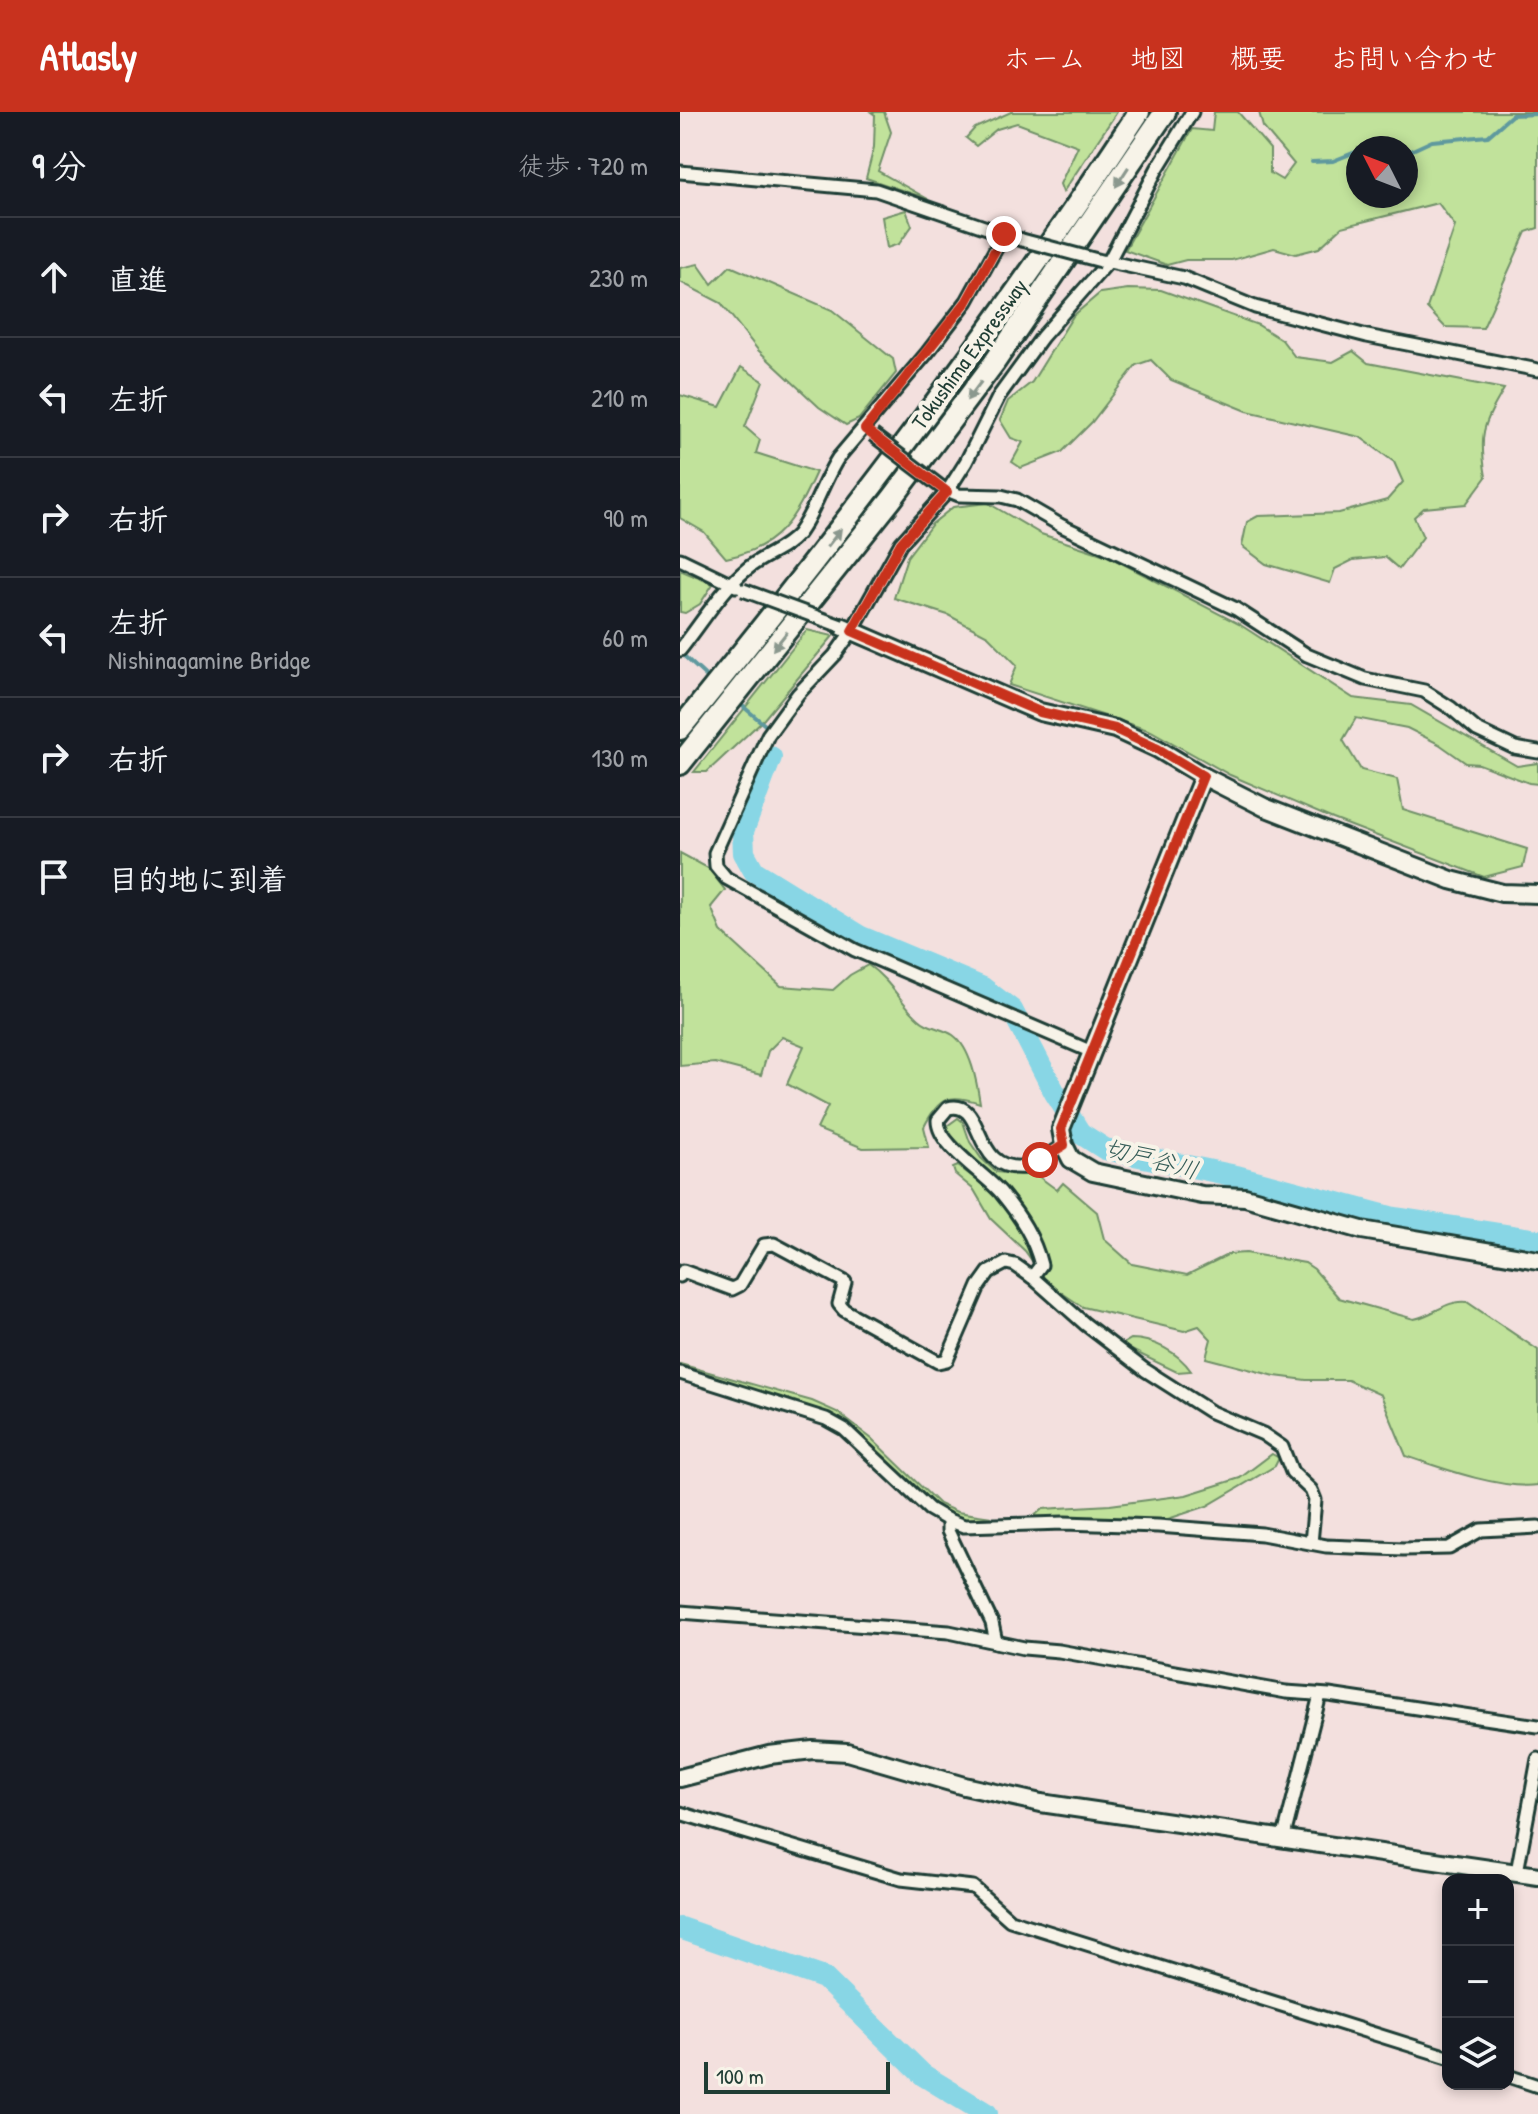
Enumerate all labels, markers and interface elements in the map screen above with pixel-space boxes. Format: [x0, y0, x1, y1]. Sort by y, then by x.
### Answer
text: Atlasly [40, 30, 137, 82]
text: ホーム [1003, 39, 1086, 77]
text: 地図 [1130, 39, 1186, 77]
text: 概要 [1230, 39, 1286, 77]
text: お問い合わせ [1330, 39, 1498, 77]
north arrow [1346, 136, 1418, 208]
text: 9 分 [32, 143, 86, 189]
text: 徒歩 · 720 m [518, 148, 648, 183]
one-way arrow [1115, 167, 1130, 188]
route end [986, 216, 1022, 252]
icon: ahead [32, 255, 76, 299]
text: 直進 [108, 259, 168, 299]
text: 230 m [589, 260, 648, 295]
street label: Tokushima Expressway [904, 273, 1034, 435]
icon: left [32, 375, 76, 419]
text: 左折 [108, 379, 168, 419]
text: 210 m [591, 380, 648, 415]
one-way arrow [966, 381, 982, 401]
icon: right [32, 495, 76, 539]
text: 右折 [108, 499, 168, 539]
text: 90 m [603, 500, 648, 535]
one-way arrow [825, 528, 842, 548]
text: 左折 [108, 602, 168, 642]
icon: left [32, 615, 76, 659]
text: 60 m [602, 620, 648, 655]
one-way arrow [773, 631, 789, 651]
text: Nishinagamine Bridge [108, 642, 311, 677]
icon: right [32, 735, 76, 779]
text: 右折 [108, 739, 168, 779]
text: 130 m [592, 740, 648, 775]
icon: arrive [32, 855, 76, 899]
text: 目的地に到着 [108, 859, 288, 899]
water label: 切戸谷川 [1101, 1130, 1203, 1186]
route start [1022, 1142, 1058, 1178]
map controls [1442, 1874, 1514, 2090]
button: + [1442, 1874, 1514, 1946]
button: − [1442, 1946, 1514, 2018]
button: layers [1442, 2018, 1514, 2090]
scale bar [704, 2058, 890, 2094]
text: 100 m [716, 2061, 764, 2091]

